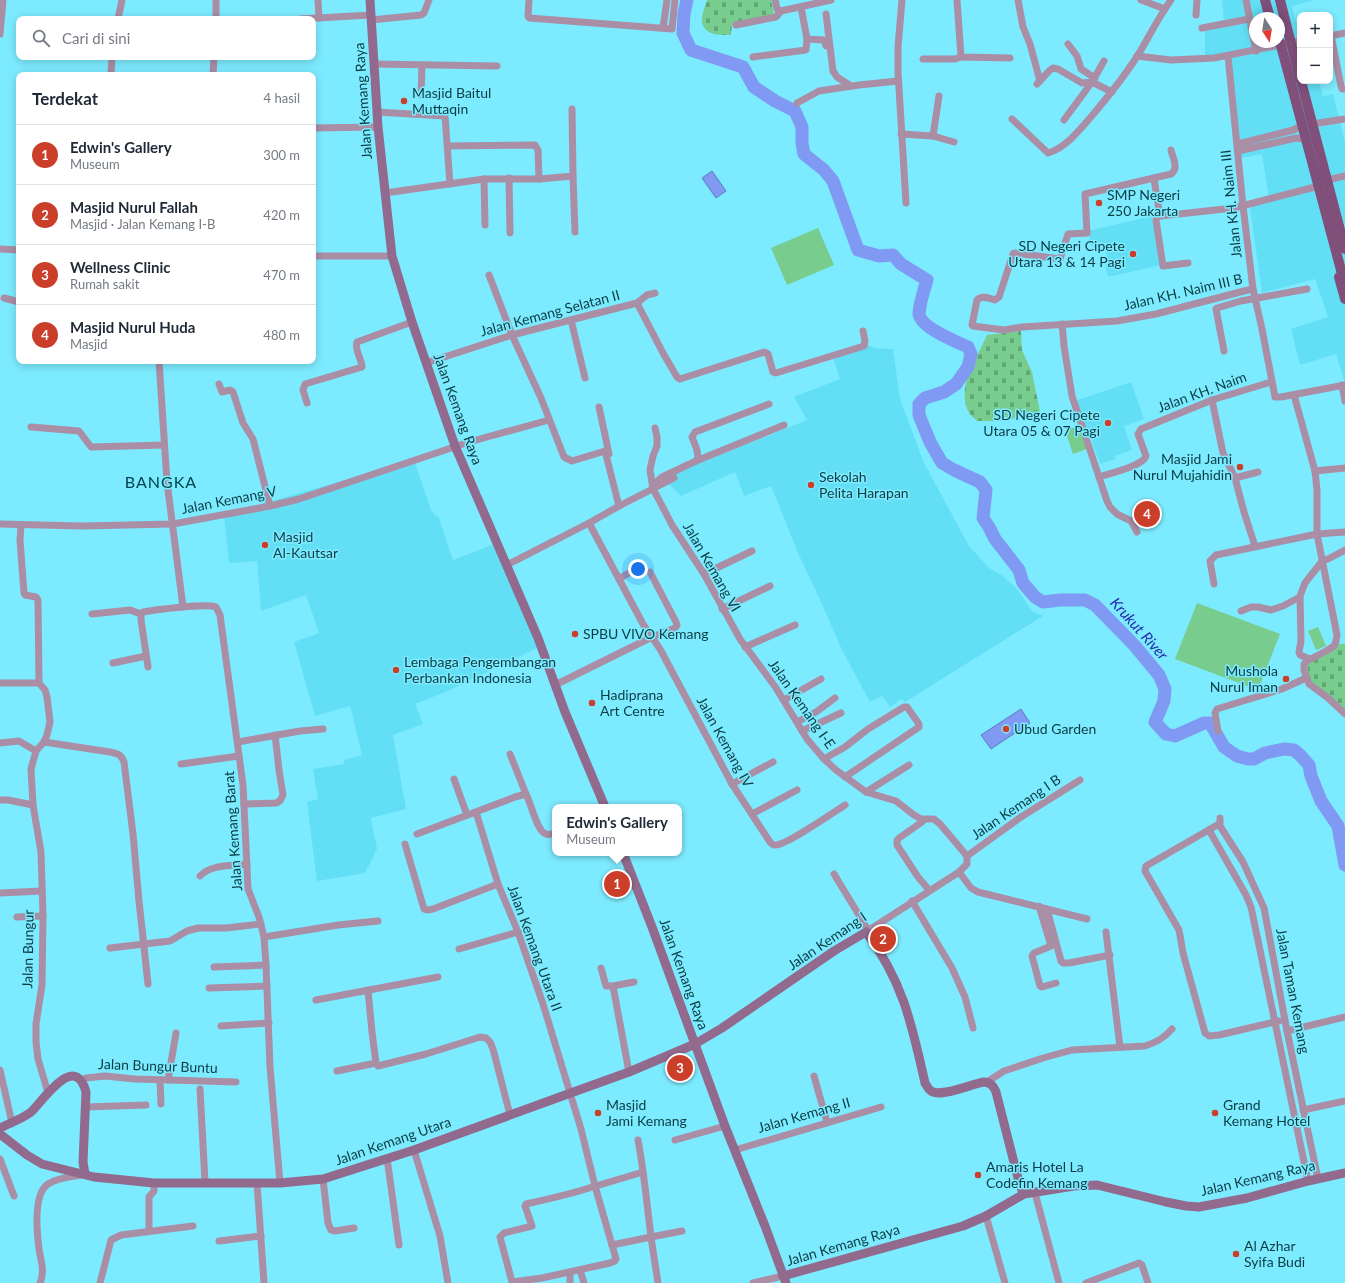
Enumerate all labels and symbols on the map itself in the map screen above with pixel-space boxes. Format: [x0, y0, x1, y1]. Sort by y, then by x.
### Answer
north arrow [1249, 12, 1285, 48]
street label: Jalan Kemang Raya [350, 42, 375, 160]
place label: Masjid Baitul Muttaqin [412, 84, 491, 117]
marker: Masjid Baitul Muttaqin [399, 96, 409, 106]
street label: Jalan KH. Naim III [1216, 149, 1245, 259]
place label: SMP Negeri 250 Jakarta [1107, 186, 1180, 219]
marker: SMP Negeri 250 Jakarta [1094, 198, 1104, 208]
place label: SD Negeri Cipete Utara 13 & 14 Pagi [1008, 237, 1125, 270]
marker: SD Negeri Cipete Utara 13 & 14 Pagi [1128, 249, 1138, 259]
street label: Jalan KH. Naim III B [1122, 270, 1244, 313]
street label: Jalan Kemang Selatan II [478, 286, 622, 339]
street label: Jalan Kemang Raya [430, 351, 486, 467]
street label: Jalan KH. Naim [1155, 368, 1249, 415]
place label: SD Negeri Cipete Utara 05 & 07 Pagi [983, 406, 1100, 439]
marker: SD Negeri Cipete Utara 05 & 07 Pagi [1103, 418, 1113, 428]
place label: Masjid Jami Nurul Mujahidin [1133, 450, 1232, 483]
marker: Masjid Jami Nurul Mujahidin [1235, 462, 1245, 472]
place label: Sekolah Pelita Harapan [819, 468, 909, 501]
district label: BANGKA [125, 472, 197, 491]
marker: Sekolah Pelita Harapan [806, 480, 816, 490]
street label: Jalan Kemang V [180, 482, 278, 517]
pin: 4 [1134, 499, 1160, 529]
street label: Jalan Kemang VI [680, 519, 745, 614]
place label: Masjid Al-Kautsar [273, 528, 338, 561]
marker: Masjid Al-Kautsar [260, 540, 270, 550]
your location [628, 559, 648, 579]
water label: Krukut River [1107, 593, 1173, 664]
place label: SPBU VIVO Kemang [583, 625, 709, 642]
marker: SPBU VIVO Kemang [570, 629, 580, 639]
place label: Lembaga Pengembangan Perbankan Indonesia [404, 653, 556, 686]
street label: Jalan Kemang I-E [765, 656, 839, 751]
place label: Mushola Nurul Iman [1210, 662, 1278, 695]
marker: Lembaga Pengembangan Perbankan Indonesia [391, 665, 401, 675]
marker: Mushola Nurul Iman [1281, 674, 1291, 684]
place label: Hadiprana Art Centre [600, 686, 665, 719]
street label: Jalan Kemang IV [694, 693, 758, 790]
marker: Hadiprana Art Centre [587, 698, 597, 708]
place label: Ubud Garden [1014, 720, 1096, 737]
marker: Ubud Garden [1001, 724, 1011, 734]
street label: Jalan Kemang Barat [220, 770, 245, 892]
street label: Jalan Kemang I B [968, 770, 1064, 843]
pin: 1 [604, 869, 630, 899]
street label: Jalan Kemang Utara II [505, 882, 566, 1013]
street label: Jalan Kemang I [784, 908, 869, 973]
street label: Jalan Bungur [18, 909, 37, 989]
street label: Jalan Kemang Raya [656, 916, 712, 1032]
pin: 2 [870, 924, 896, 954]
street label: Jalan Taman Kemang [1273, 927, 1314, 1055]
pin: 3 [667, 1053, 693, 1083]
street label: Jalan Bungur Buntu [98, 1055, 218, 1076]
street label: Jalan Kemang II [756, 1093, 852, 1136]
place label: Masjid Jami Kemang [606, 1096, 687, 1129]
place label: Grand Kemang Hotel [1223, 1096, 1310, 1129]
marker: Masjid Jami Kemang [593, 1108, 603, 1118]
marker: Grand Kemang Hotel [1210, 1108, 1220, 1118]
street label: Jalan Kemang Utara [333, 1113, 453, 1168]
street label: Jalan Kemang Raya [1199, 1156, 1317, 1199]
place label: Amaris Hotel La Codefin Kemang [986, 1158, 1087, 1191]
marker: Amaris Hotel La Codefin Kemang [973, 1170, 983, 1180]
street label: Jalan Kemang Raya [784, 1220, 901, 1269]
place label: Al Azhar Syifa Budi [1244, 1237, 1305, 1270]
marker: Al Azhar Syifa Budi [1231, 1249, 1241, 1259]

